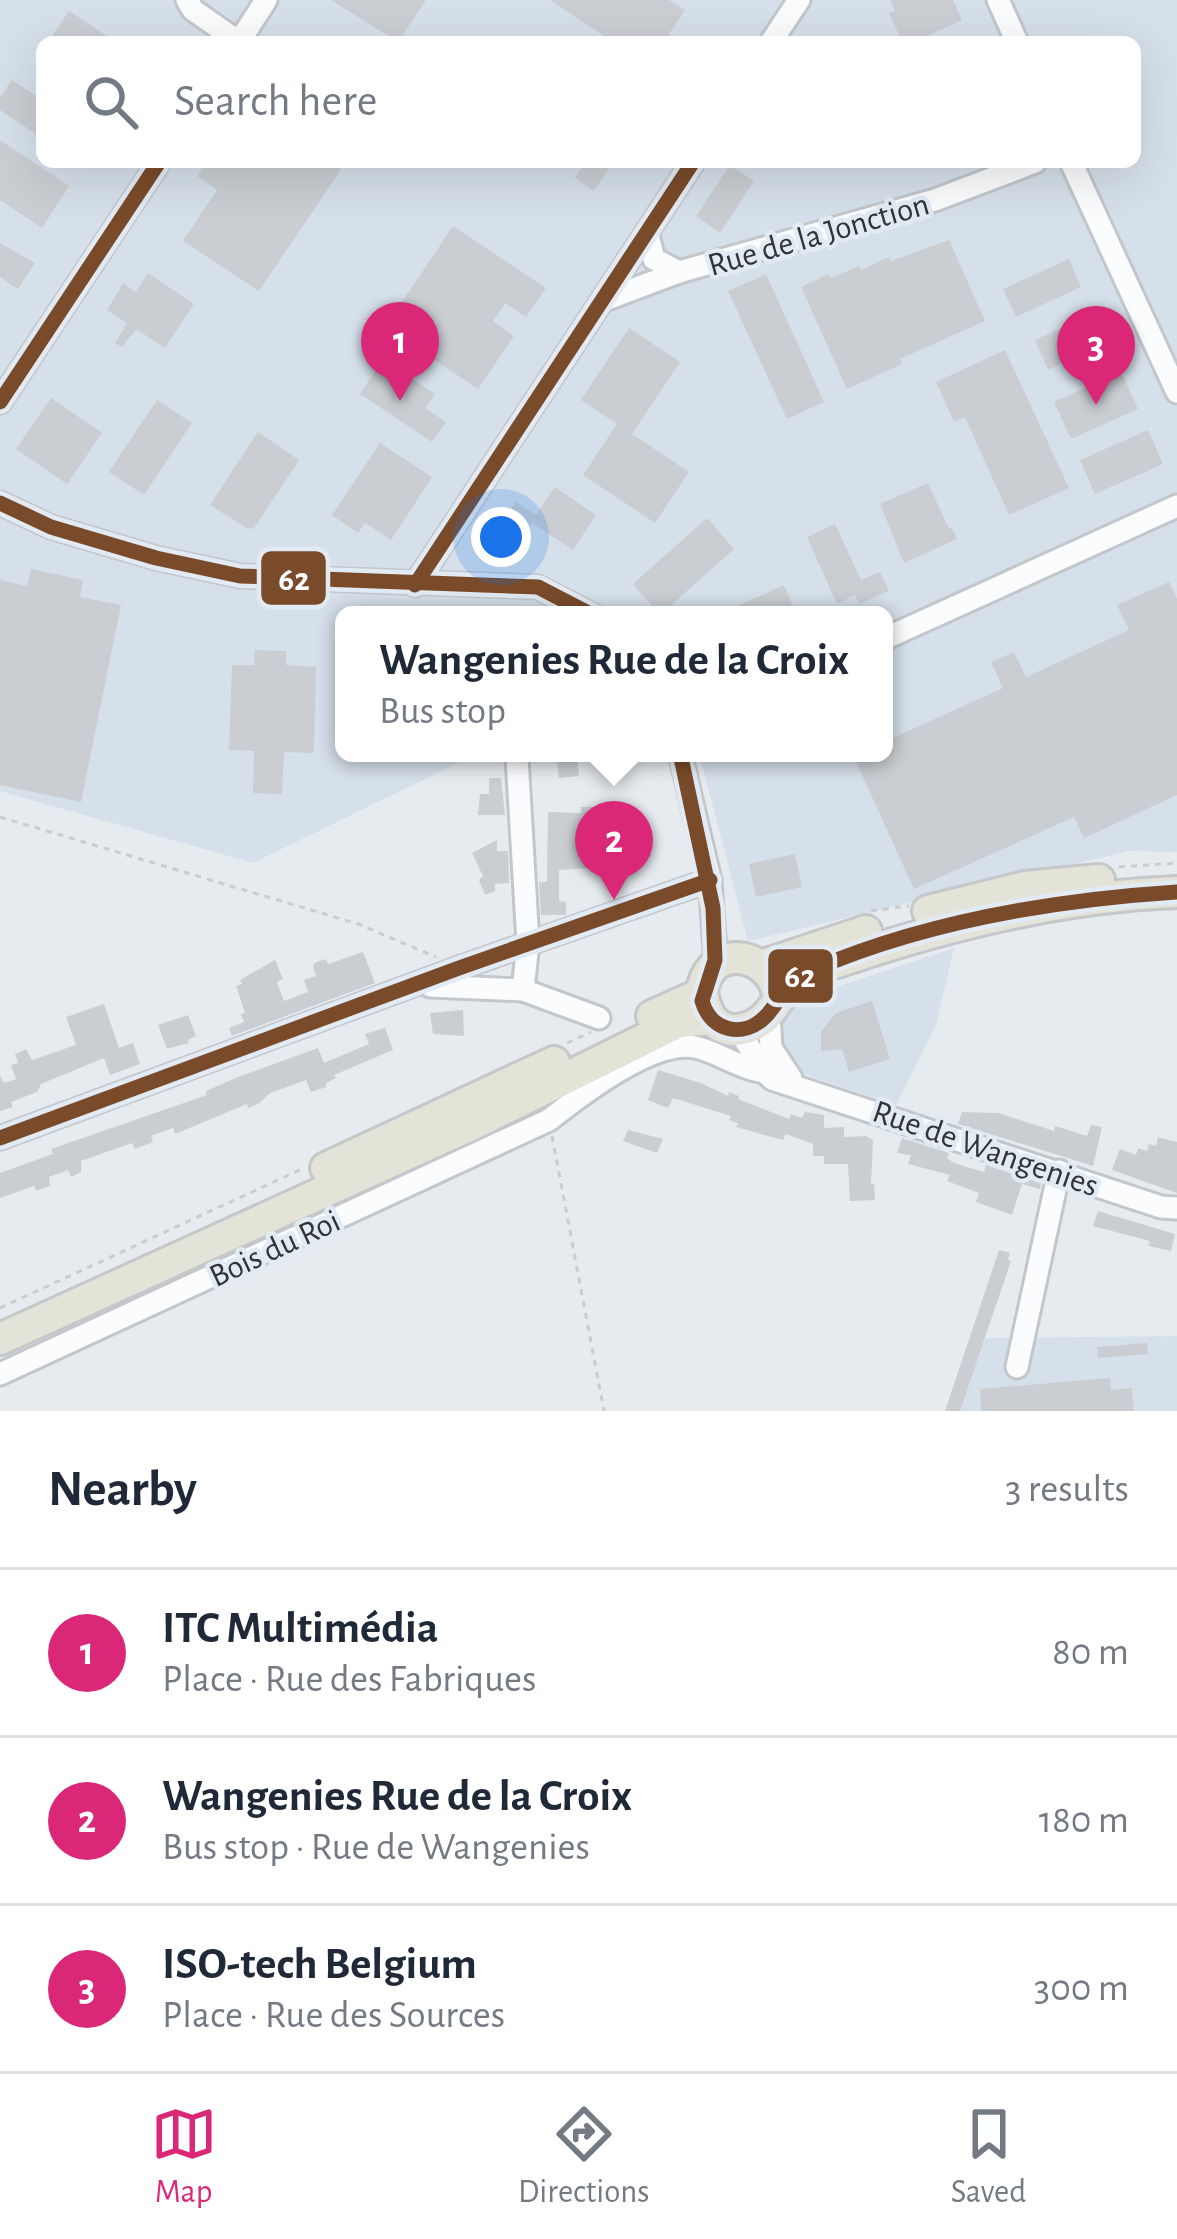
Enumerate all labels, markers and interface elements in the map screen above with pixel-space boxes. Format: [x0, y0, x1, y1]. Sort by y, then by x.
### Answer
search box [36, 36, 1141, 168]
icon: search [78, 69, 144, 135]
text: Search here [174, 79, 377, 124]
street label: Rue de la Jonction [704, 188, 933, 283]
pin: 1 [361, 302, 439, 401]
pin: 3 [1057, 306, 1135, 405]
your location [471, 507, 531, 567]
line badge: 62 [259, 549, 328, 607]
text: 62 [278, 564, 310, 597]
popup [335, 606, 893, 762]
text: Wangenies Rue de la Croix [379, 638, 849, 683]
text: Bus stop [379, 692, 506, 731]
pin: 2 [575, 801, 653, 900]
line badge: 62 [766, 947, 835, 1005]
text: 62 [784, 961, 816, 994]
street label: Rue de Wangenies [868, 1095, 1102, 1203]
street label: Bois du Roi [205, 1205, 345, 1294]
text: Nearby [48, 1464, 197, 1515]
text: 3 results [1005, 1470, 1129, 1509]
text: ITC Multimédia [162, 1606, 438, 1651]
text: 1 [80, 1633, 94, 1672]
text: 80 m [1052, 1633, 1129, 1672]
text: Place · Rue des Fabriques [162, 1660, 537, 1699]
text: Wangenies Rue de la Croix [162, 1774, 632, 1819]
text: 2 [78, 1801, 96, 1840]
text: 180 m [1039, 1801, 1129, 1840]
text: Bus stop · Rue de Wangenies [162, 1828, 590, 1867]
text: ISO-tech Belgium [162, 1942, 477, 1987]
text: 3 [79, 1969, 95, 2008]
text: 300 m [1034, 1969, 1129, 2008]
text: Place · Rue des Sources [162, 1996, 505, 2035]
tab: Map [151, 2101, 217, 2213]
tab: Directions [518, 2101, 649, 2213]
tab: Saved [951, 2101, 1026, 2213]

